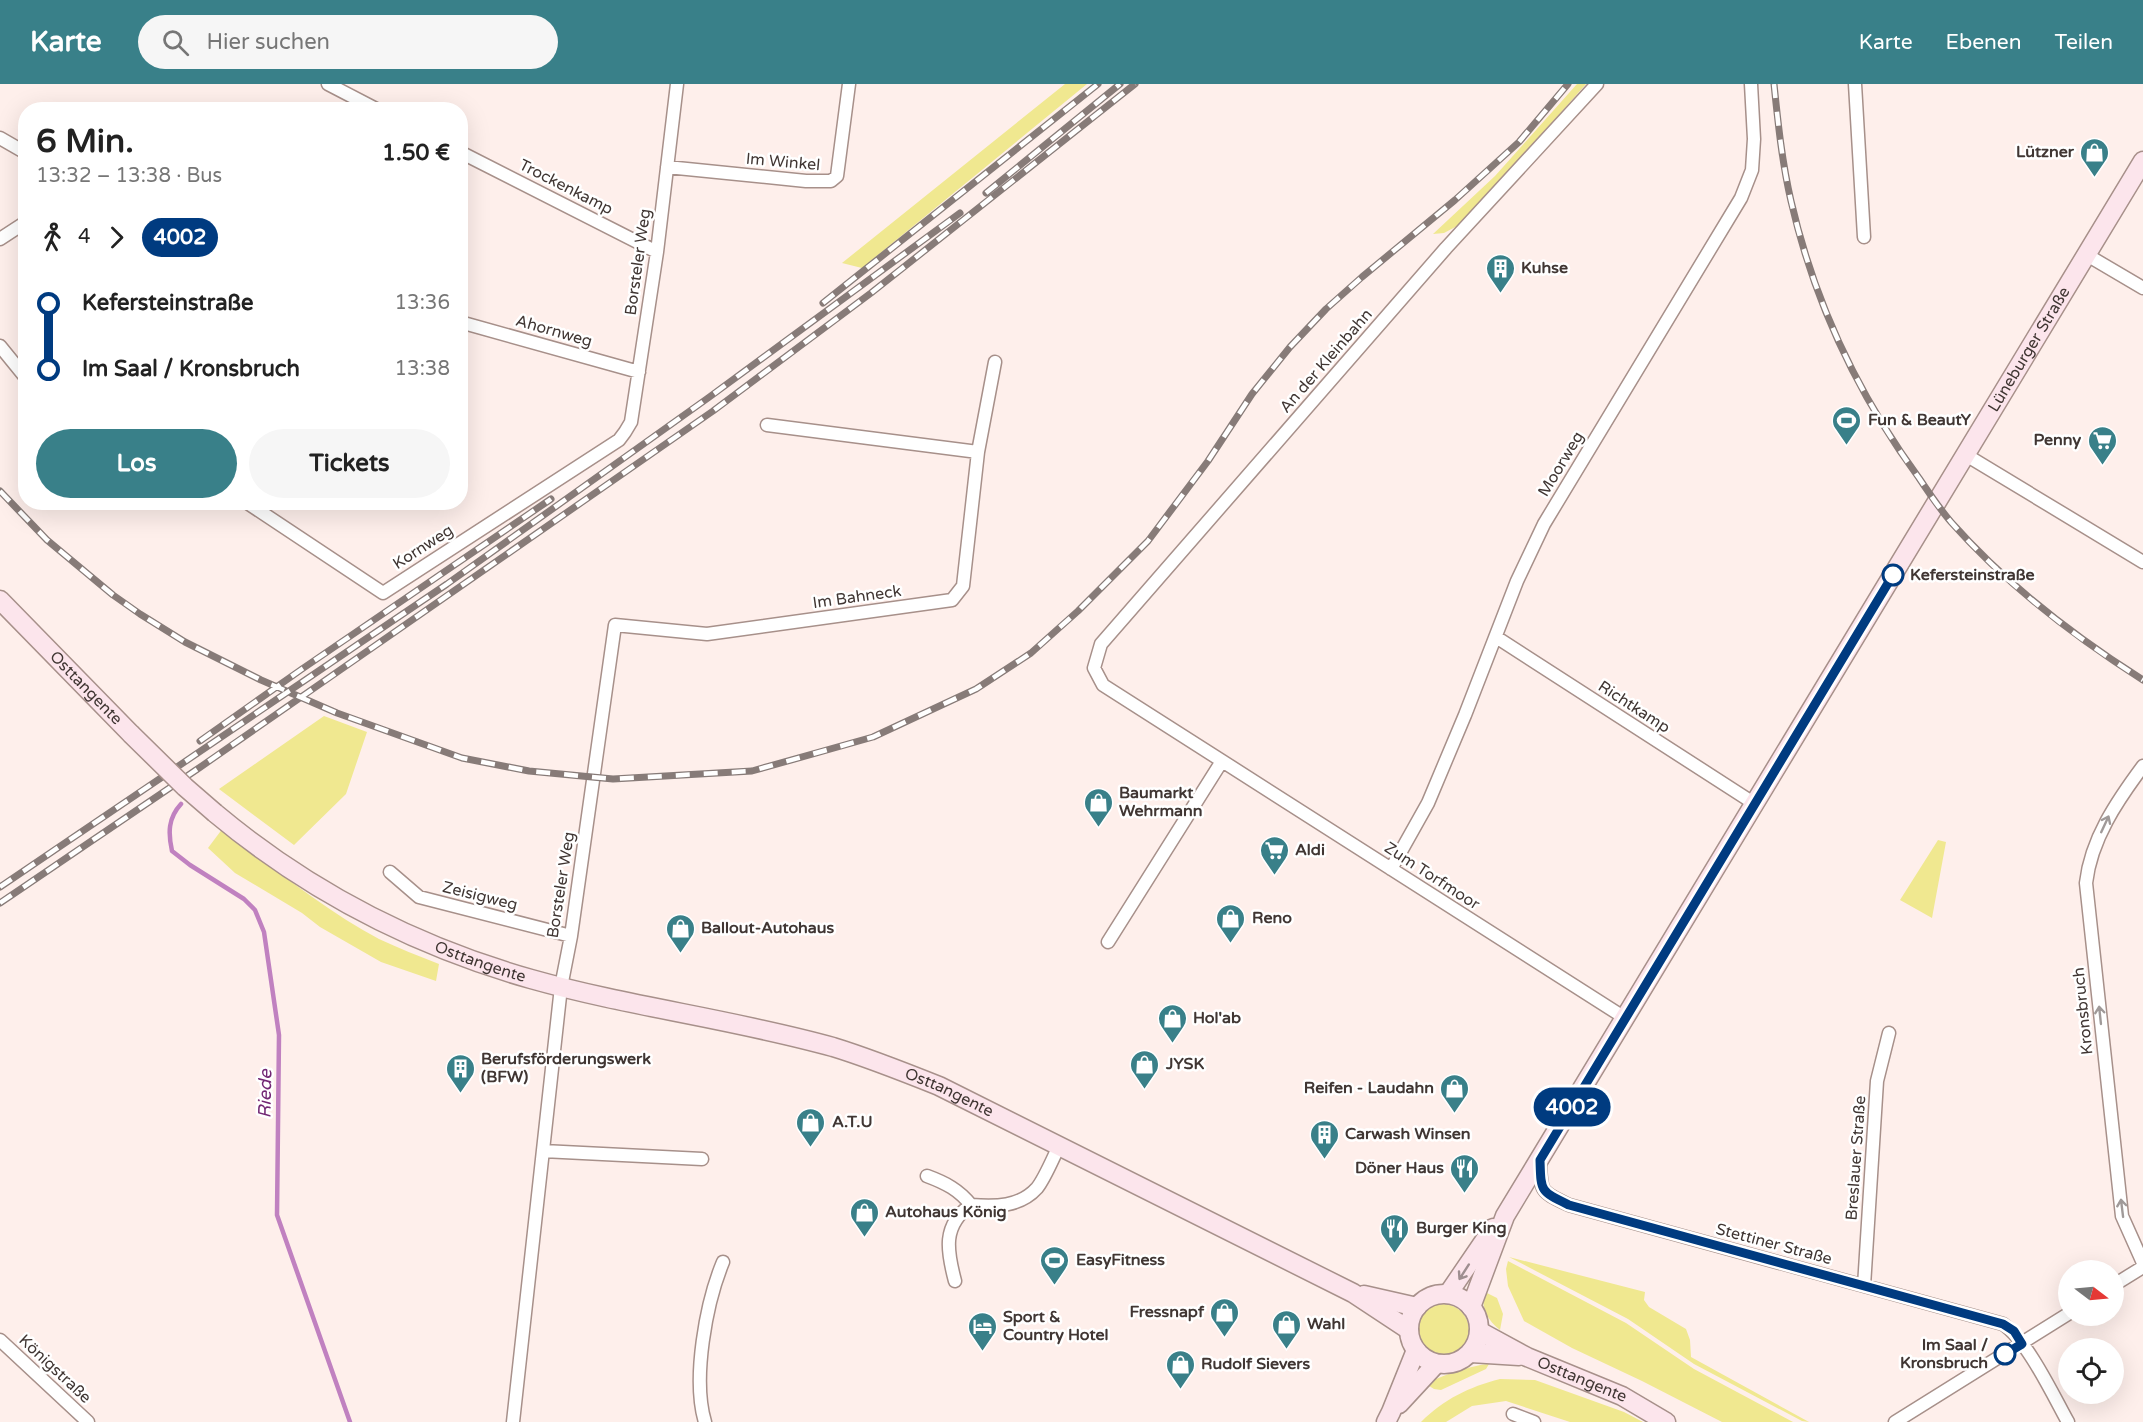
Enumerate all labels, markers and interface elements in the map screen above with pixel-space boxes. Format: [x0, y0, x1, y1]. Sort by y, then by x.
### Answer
search box [138, 15, 558, 69]
text: Karte [30, 25, 102, 59]
icon: search [159, 26, 192, 59]
text: Hier suchen [207, 29, 330, 55]
text: Karte [1859, 30, 1913, 55]
text: Ebenen [1946, 30, 2022, 55]
text: Teilen [2055, 30, 2113, 55]
text: 6 Min. [36, 122, 134, 161]
shop icon: Lützner [2079, 136, 2111, 178]
text: 1.50 € [382, 140, 450, 166]
place label: Lützner [2016, 142, 2075, 162]
street label: Im Winkel [745, 149, 821, 175]
street label: Trockenkamp [516, 155, 616, 219]
text: 13:32 – 13:38 · Bus [36, 164, 222, 188]
street label: Borsteler Weg [621, 207, 655, 317]
icon: walk [36, 221, 69, 254]
icon: forward [100, 221, 133, 254]
text: 4 [78, 225, 91, 249]
text: 4002 [154, 225, 206, 250]
building icon: Kuhse [1484, 252, 1516, 294]
place label: Kuhse [1521, 258, 1568, 278]
street label: Lüneburger Straße [1984, 283, 2075, 415]
text: Kefersteinstraße [82, 290, 253, 316]
text: 13:36 [395, 291, 450, 315]
street label: An der Kleinbahn [1275, 305, 1377, 417]
street label: Ahornweg [513, 311, 595, 351]
text: Im Saal / Kronsbruch [82, 356, 300, 382]
text: 13:38 [395, 357, 450, 381]
sports icon: Fun & BeautY [1831, 404, 1863, 446]
place label: Fun & BeautY [1868, 410, 1972, 430]
supermarket icon: Penny [2086, 424, 2118, 466]
street label: Moorweg [1534, 428, 1588, 500]
button: Los [36, 429, 237, 498]
button: Tickets [249, 429, 450, 498]
place label: Penny [2033, 430, 2081, 450]
street label: Kornweg [389, 520, 457, 574]
marker: Kefersteinstraße [1882, 564, 1904, 586]
place label: Kefersteinstraße [1910, 565, 2035, 585]
street label: Im Bahneck [811, 581, 903, 613]
street label: Osttangente [46, 647, 126, 729]
street label: Richtkamp [1594, 676, 1674, 738]
place label: Baumarkt Wehrmann [1119, 783, 1203, 821]
shop icon: Baumarkt Wehrmann [1082, 786, 1114, 828]
one-way arrow [2101, 815, 2112, 833]
street label: Borsteler Weg [543, 830, 579, 940]
supermarket icon: Aldi [1258, 834, 1290, 876]
street label: Zum Torfmoor [1381, 838, 1484, 915]
place label: Aldi [1295, 840, 1325, 860]
street label: Zeisigweg [440, 877, 520, 915]
shop icon: Reno [1215, 902, 1247, 944]
place label: Reno [1252, 908, 1292, 928]
shop icon: Ballout-Autohaus [664, 912, 696, 954]
place label: Ballout-Autohaus [701, 918, 835, 938]
street label: Osttangente [432, 937, 528, 987]
street label: Kronsbruch [2068, 966, 2098, 1056]
shop icon: Hol'ab [1156, 1002, 1188, 1044]
one-way arrow [2094, 1005, 2105, 1025]
place label: Hol'ab [1193, 1008, 1241, 1028]
shop icon: JYSK [1129, 1048, 1161, 1090]
place label: Berufsförderungswerk (BFW) [481, 1049, 651, 1087]
building icon: Berufsförderungswerk (BFW) [444, 1052, 476, 1094]
place label: JYSK [1165, 1054, 1204, 1074]
street label: Osttangente [902, 1063, 997, 1122]
water label: Riede [254, 1068, 276, 1119]
shop icon: Reifen - Laudahn [1439, 1072, 1471, 1114]
place label: Reifen - Laudahn [1304, 1078, 1434, 1098]
line badge: 4002 [1530, 1088, 1614, 1126]
text: 4002 [1546, 1095, 1598, 1120]
street label: Breslauer Straße [1842, 1095, 1870, 1221]
shop icon: A.T.U [795, 1106, 827, 1148]
place label: A.T.U [832, 1112, 873, 1132]
building icon: Carwash Winsen [1308, 1118, 1340, 1160]
place label: Carwash Winsen [1345, 1124, 1471, 1144]
restaurant icon: Döner Haus [1449, 1152, 1481, 1194]
place label: Döner Haus [1355, 1158, 1444, 1178]
shop icon: Autohaus König [848, 1196, 880, 1238]
one-way arrow [2117, 1199, 2128, 1219]
place label: Autohaus König [885, 1202, 1007, 1222]
restaurant icon: Burger King [1379, 1212, 1411, 1254]
place label: Burger King [1416, 1218, 1507, 1238]
street label: Stettiner Straße [1714, 1219, 1834, 1269]
sports icon: EasyFitness [1039, 1244, 1071, 1286]
place label: EasyFitness [1076, 1250, 1165, 1270]
north arrow [2058, 1260, 2124, 1326]
map controls [2058, 1260, 2124, 1404]
one-way arrow [1458, 1263, 1470, 1279]
shop icon: Fressnapf [1209, 1296, 1241, 1338]
place label: Fressnapf [1130, 1302, 1205, 1322]
place label: Sport & Country Hotel [1003, 1307, 1108, 1345]
shop icon: Wahl [1270, 1308, 1302, 1350]
hotel icon: Sport & Country Hotel [966, 1310, 998, 1352]
place label: Wahl [1307, 1314, 1345, 1334]
street label: Königstraße [15, 1330, 95, 1408]
place label: Im Saal / Kronsbruch [1900, 1335, 1988, 1373]
button: locate [2058, 1338, 2124, 1404]
marker: Im Saal / Kronsbruch [1994, 1343, 2016, 1365]
shop icon: Rudolf Sievers [1164, 1348, 1196, 1390]
street label: Osttangente [1534, 1352, 1630, 1407]
place label: Rudolf Sievers [1201, 1354, 1310, 1374]

